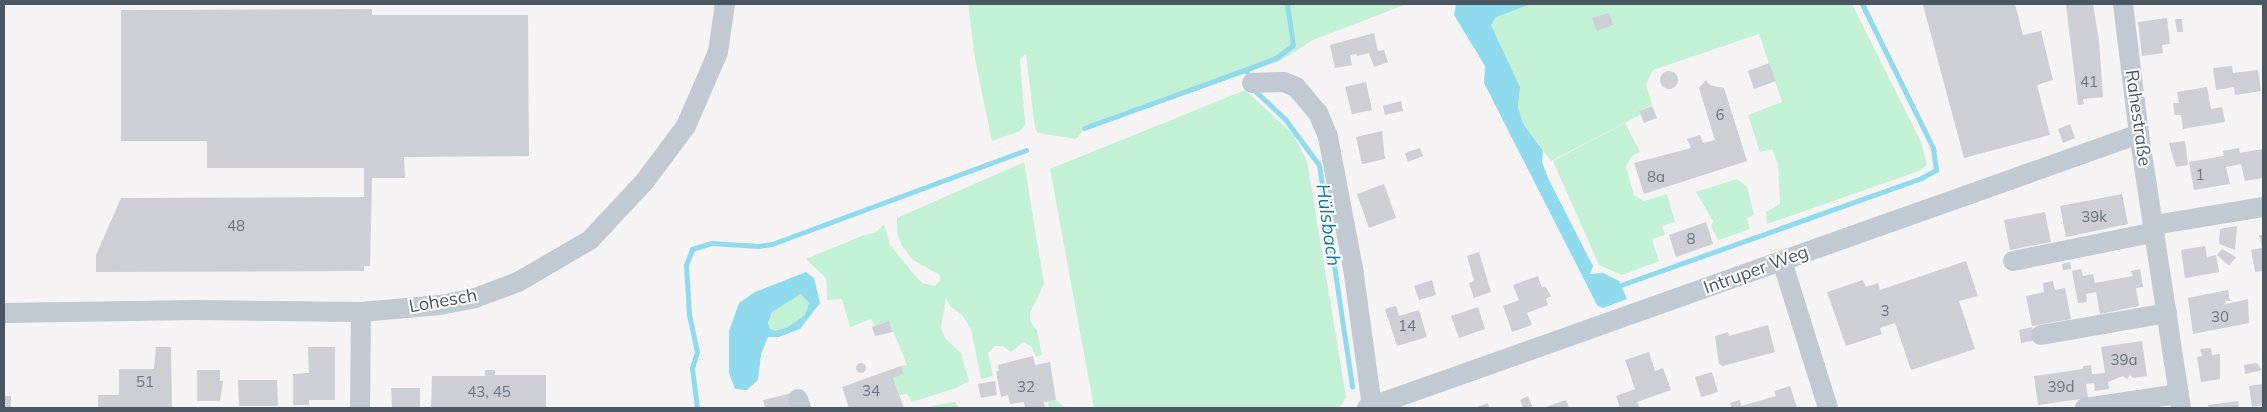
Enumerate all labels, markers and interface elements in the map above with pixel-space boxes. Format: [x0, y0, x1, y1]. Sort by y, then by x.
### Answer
street label: Rahestraße [2121, 68, 2155, 168]
house number: 41 [2080, 73, 2098, 91]
house number: 6 [1716, 106, 1724, 124]
house number: 1 [2196, 166, 2204, 184]
house number: 8a [1647, 168, 1665, 186]
water label: Hülsbach [1311, 182, 1345, 268]
house number: 39k [2081, 208, 2107, 226]
house number: 48 [227, 217, 245, 235]
house number: 8 [1687, 230, 1695, 248]
street label: Intruper Weg [1701, 241, 1811, 299]
street label: Lohesch [407, 284, 479, 318]
house number: 3 [1881, 302, 1889, 320]
house number: 30 [2211, 308, 2229, 326]
house number: 14 [1398, 317, 1416, 335]
house number: 39a [2111, 351, 2137, 369]
house number: 51 [136, 373, 154, 391]
house number: 32 [1017, 378, 1035, 396]
house number: 39d [2048, 378, 2074, 396]
house number: 34 [862, 382, 880, 400]
house number: 43, 45 [467, 383, 511, 401]

